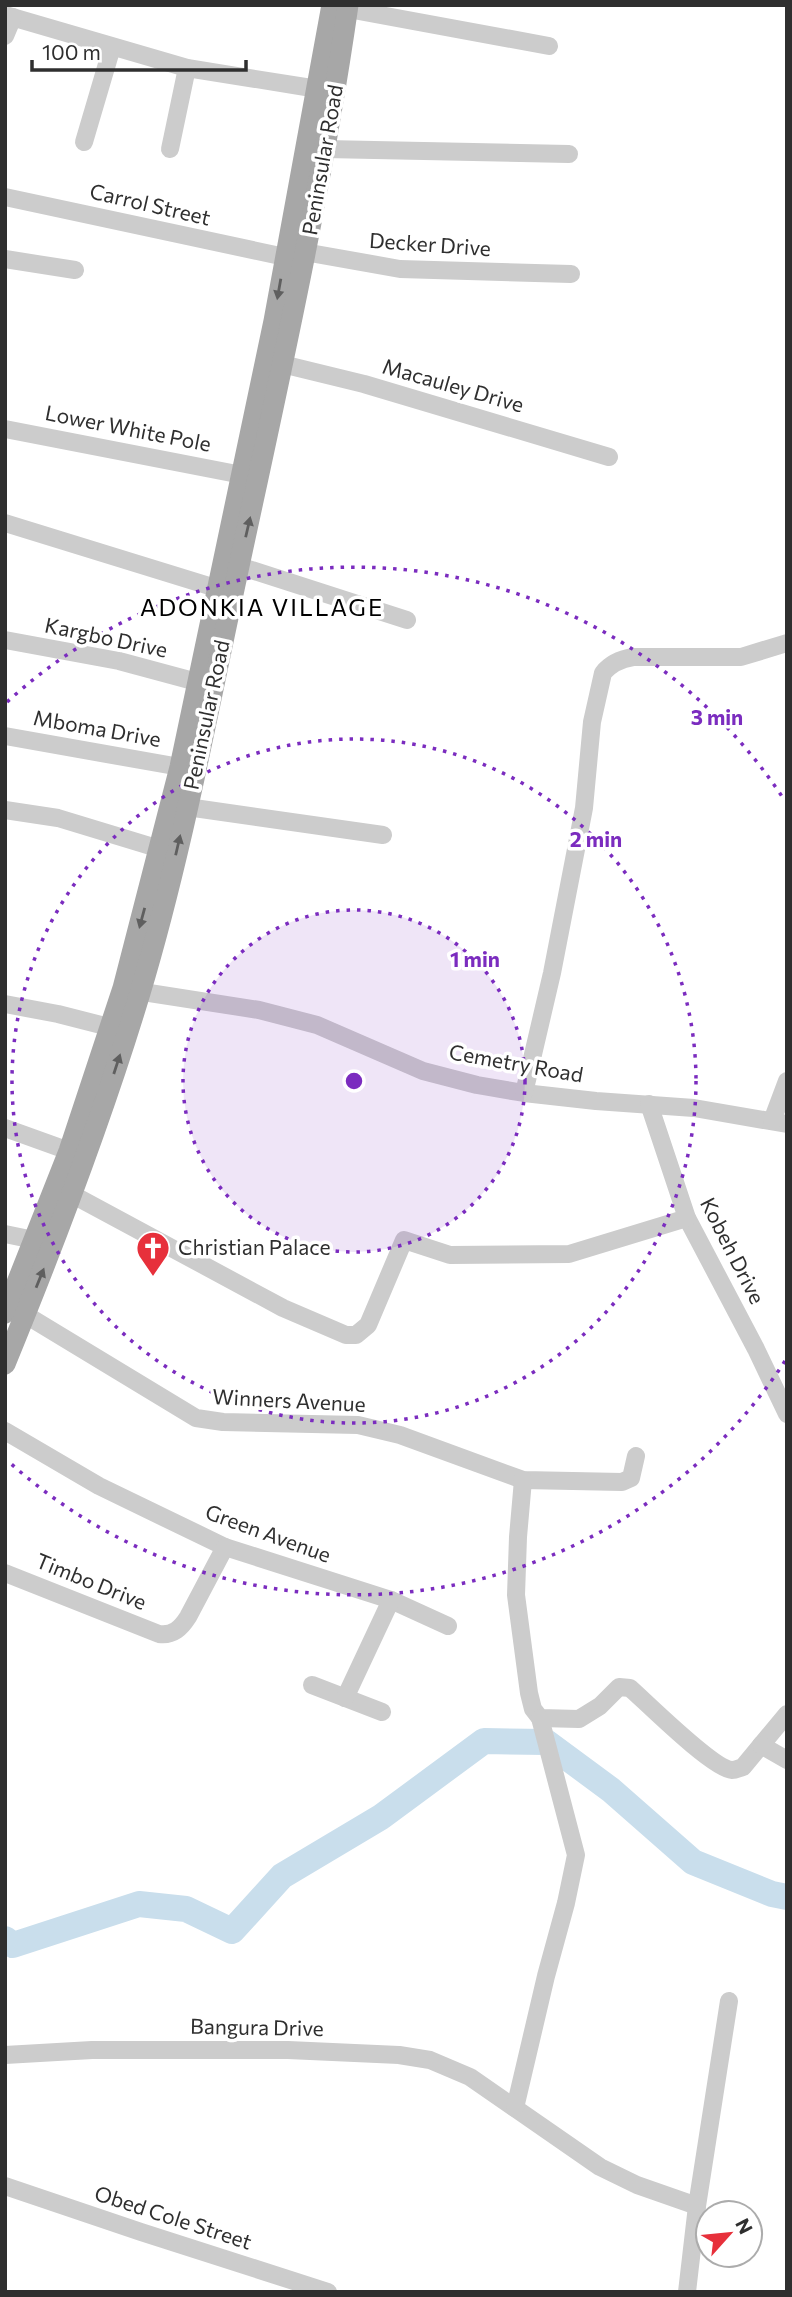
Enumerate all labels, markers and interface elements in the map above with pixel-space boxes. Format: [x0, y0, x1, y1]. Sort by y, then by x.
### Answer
scale bar [32, 28, 245, 72]
text: 100 m [42, 39, 101, 64]
street label: Peninsular Road [296, 83, 347, 237]
street label: Carrol Street [88, 178, 213, 230]
street label: Decker Drive [368, 227, 492, 260]
one-way arrow [273, 278, 284, 300]
street label: Macauley Drive [380, 352, 527, 417]
street label: Lower White Pole [43, 399, 213, 456]
one-way arrow [242, 516, 253, 538]
district label: ADONKIA VILLAGE [140, 592, 384, 621]
street label: Kargbo Drive [43, 611, 170, 662]
street label: Peninsular Road [177, 638, 234, 792]
street label: Mboma Drive [32, 704, 163, 751]
text: 3 min [691, 704, 743, 729]
text: 2 min [570, 826, 622, 851]
one-way arrow [173, 834, 184, 856]
one-way arrow [136, 908, 146, 929]
text: 1 min [450, 946, 500, 971]
street label: Cemetry Road [447, 1038, 585, 1087]
one-way arrow [112, 1053, 123, 1074]
centre of rings [342, 1069, 366, 1093]
street label: Kobeh Drive [696, 1193, 771, 1308]
church icon: Christian Palace [134, 1229, 172, 1278]
place label: Christian Palace [178, 1234, 331, 1259]
one-way arrow [34, 1267, 45, 1288]
street label: Winners Avenue [212, 1383, 366, 1416]
street label: Green Avenue [202, 1498, 335, 1567]
street label: Timbo Drive [33, 1547, 150, 1614]
street label: Bangura Drive [190, 2013, 324, 2040]
street label: Obed Cole Street [92, 2179, 255, 2254]
north arrow [694, 2199, 764, 2269]
text: N [731, 2214, 758, 2238]

